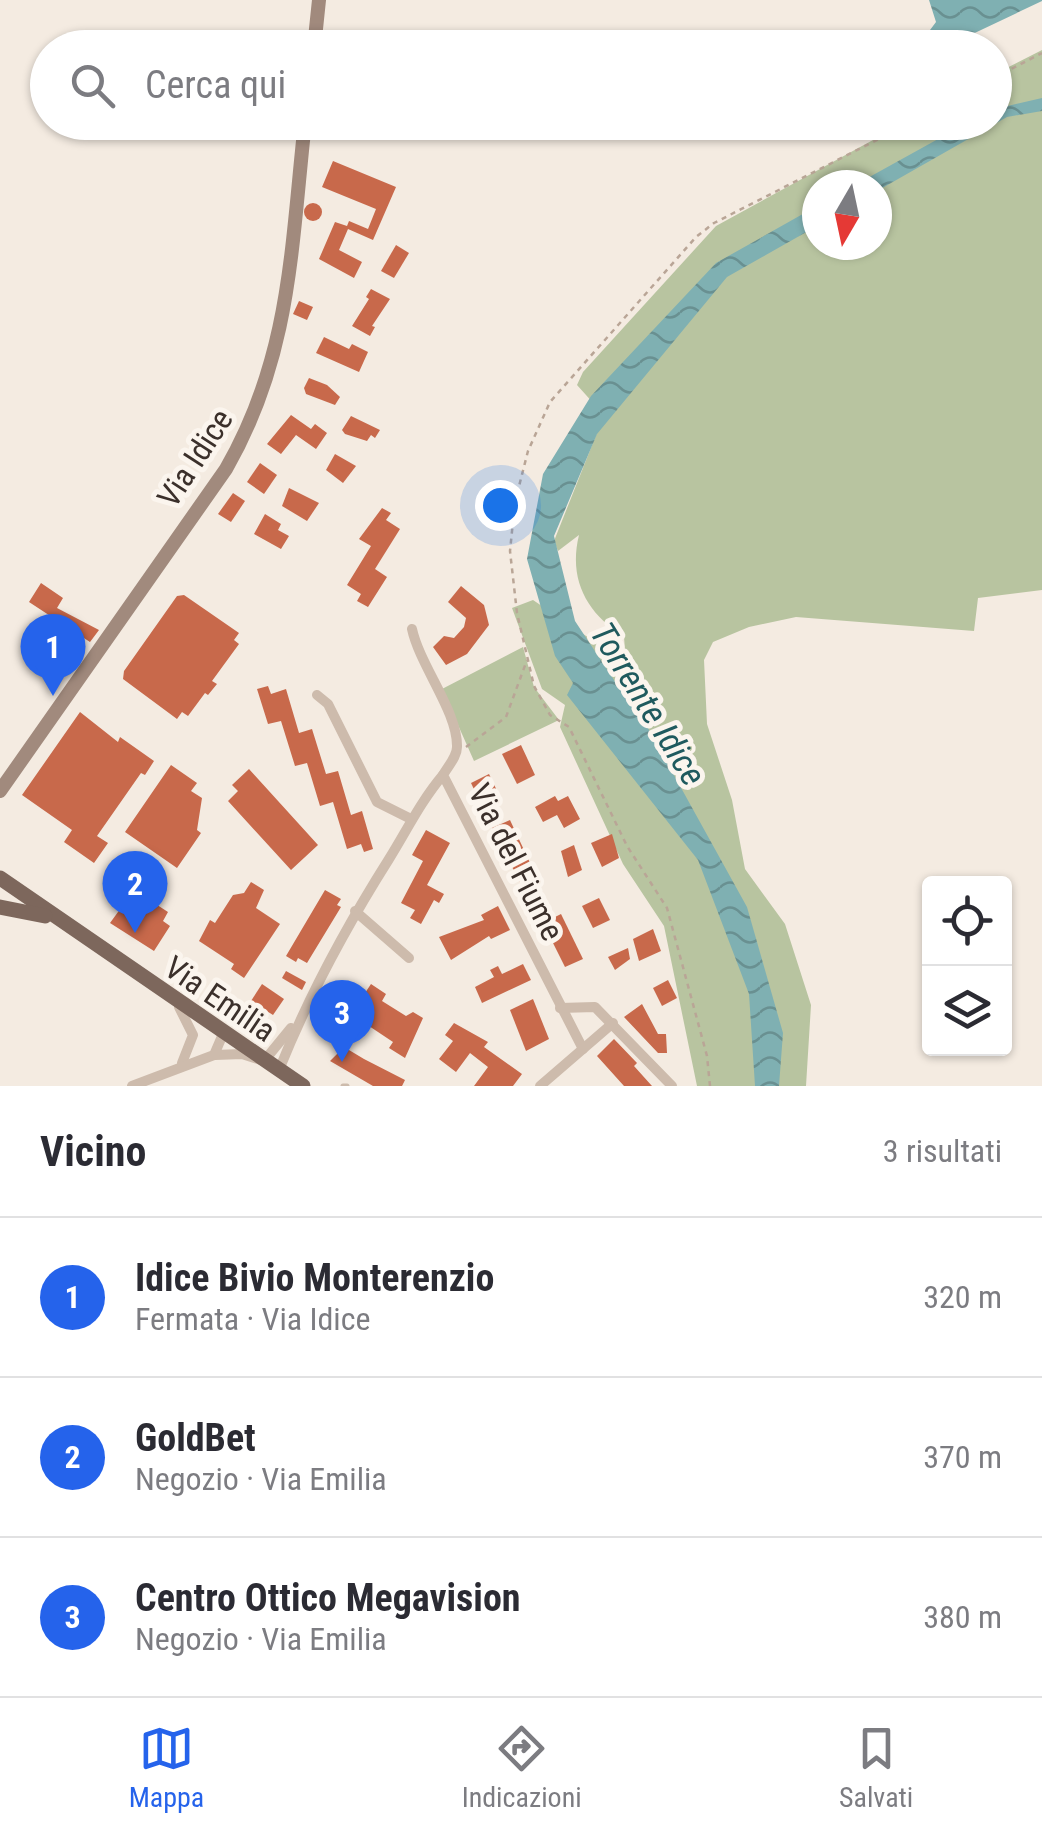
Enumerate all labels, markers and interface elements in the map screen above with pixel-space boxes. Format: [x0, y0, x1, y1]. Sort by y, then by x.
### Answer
search box [30, 30, 1012, 140]
icon: search [65, 58, 120, 113]
text: Cerca qui [145, 63, 286, 107]
north arrow [802, 170, 892, 260]
street label: Via Idice [149, 402, 241, 514]
your location [475, 480, 526, 531]
pin: 1 [20, 614, 86, 696]
water label: Torrente Idice [581, 615, 714, 793]
street label: Via del Fiume [460, 777, 572, 947]
pin: 2 [102, 850, 168, 933]
map controls [922, 876, 1012, 1056]
button: locate [922, 876, 1012, 966]
street label: Via Emilia [157, 948, 283, 1050]
button: layers [922, 966, 1012, 1056]
pin: 3 [310, 980, 374, 1062]
text: Vicino [40, 1127, 146, 1176]
text: 3 risultati [883, 1132, 1002, 1170]
text: Idice Bivio Monterenzio [135, 1256, 494, 1300]
text: 1 [64, 1278, 81, 1316]
text: 320 m [923, 1278, 1002, 1316]
text: Fermata · Via Idice [135, 1300, 370, 1338]
text: GoldBet [135, 1416, 256, 1460]
text: 2 [64, 1438, 81, 1476]
text: 370 m [923, 1438, 1002, 1476]
text: Negozio · Via Emilia [135, 1460, 387, 1498]
text: Centro Ottico Megavision [135, 1576, 521, 1620]
text: 3 [64, 1598, 81, 1636]
text: 380 m [923, 1598, 1002, 1636]
text: Negozio · Via Emilia [135, 1620, 387, 1658]
tab: Mappa [129, 1721, 204, 1814]
tab: Indicazioni [462, 1721, 582, 1814]
tab: Salvati [839, 1721, 913, 1814]

